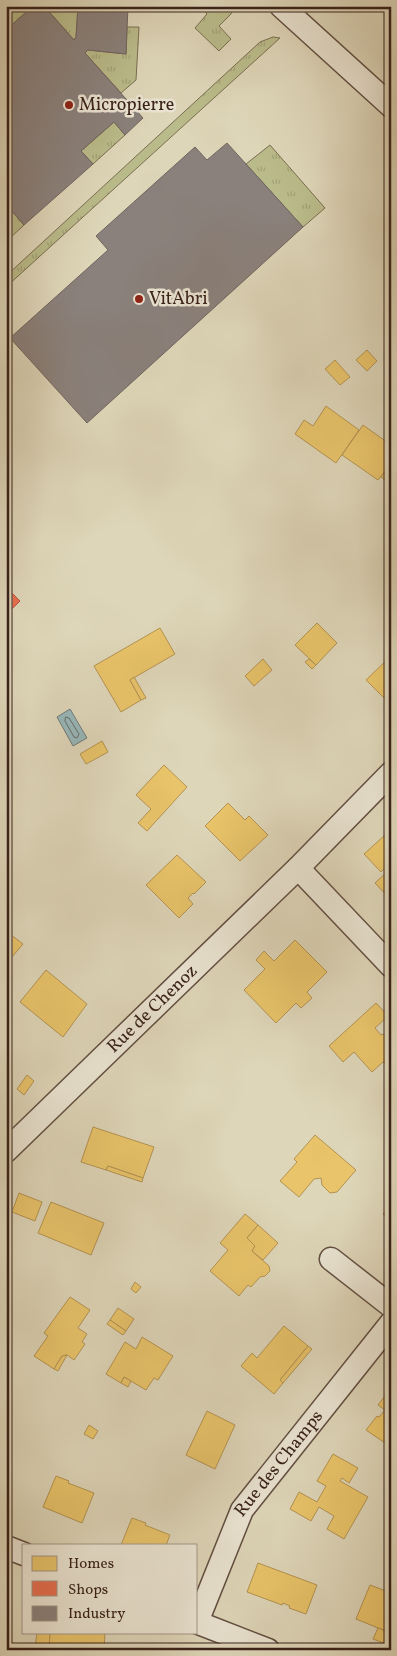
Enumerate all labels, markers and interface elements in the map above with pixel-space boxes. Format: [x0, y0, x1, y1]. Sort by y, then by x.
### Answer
place label: Micropierre [79, 93, 174, 118]
marker: Micropierre [63, 99, 75, 111]
place label: VitAbri [149, 287, 208, 312]
marker: VitAbri [133, 293, 145, 305]
street label: Rue de Chenoz [102, 959, 203, 1059]
street label: Rue des Champs [229, 1405, 329, 1522]
legend [22, 1544, 198, 1634]
text: Homes [68, 1554, 114, 1575]
text: Shops [68, 1580, 108, 1601]
text: Industry [68, 1604, 125, 1625]

